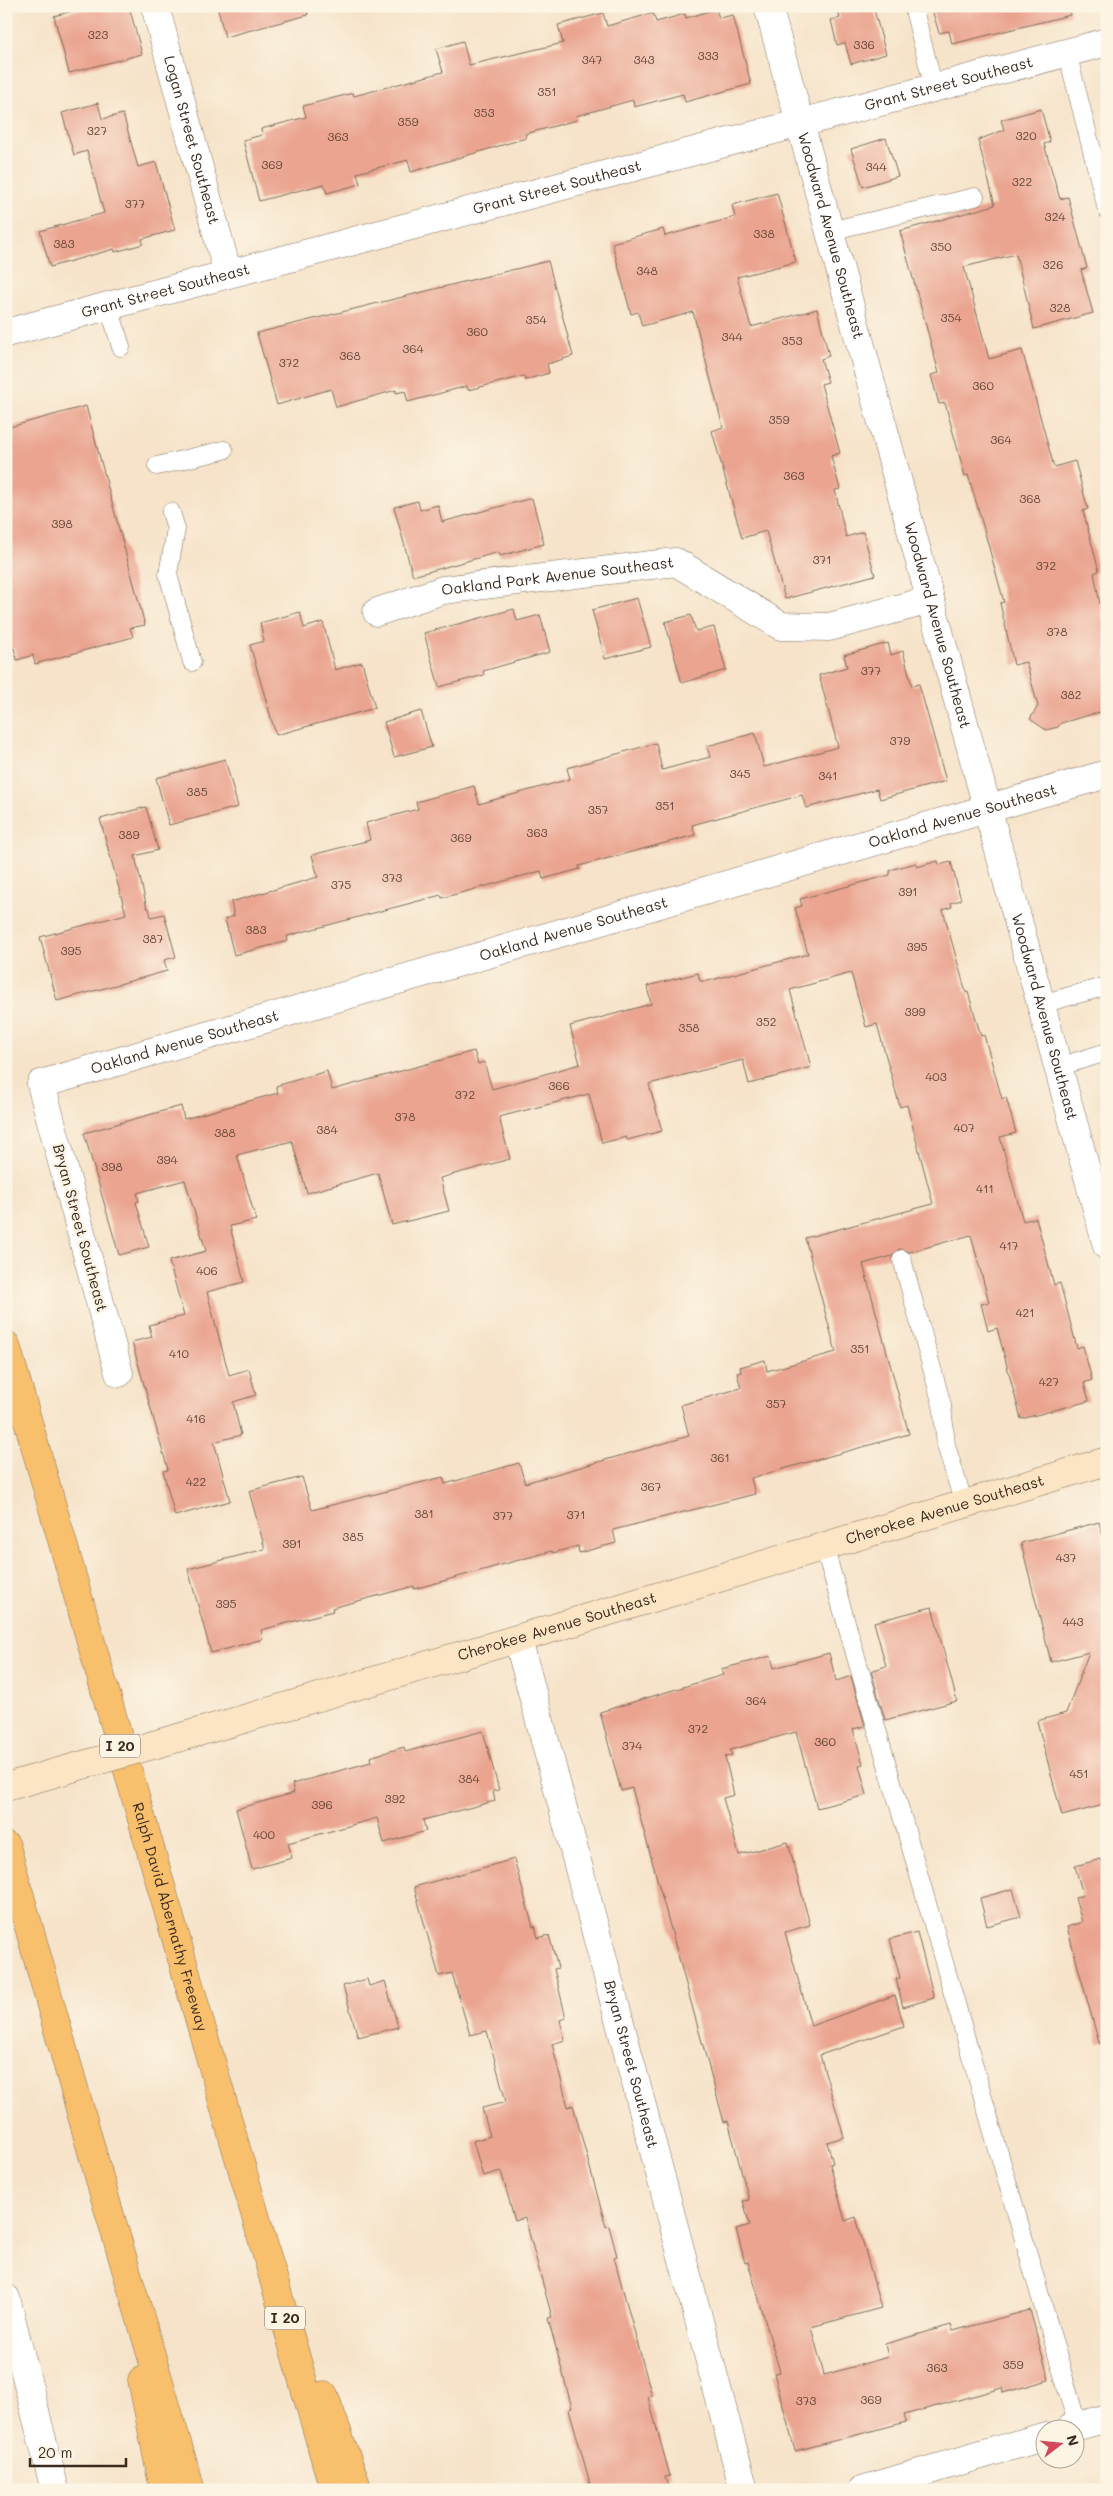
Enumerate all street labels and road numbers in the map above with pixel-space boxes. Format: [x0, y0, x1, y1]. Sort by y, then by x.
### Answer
street label: Grant Street Southeast [862, 51, 1035, 115]
street label: Logan Street Southeast [160, 53, 225, 226]
street label: Woodward Avenue Southeast [794, 130, 870, 341]
street label: Grant Street Southeast [470, 155, 643, 218]
street label: Grant Street Southeast [79, 258, 252, 322]
street label: Woodward Avenue Southeast [900, 519, 976, 731]
street label: Oakland Park Avenue Southeast [440, 551, 675, 599]
street label: Oakland Avenue Southeast [866, 778, 1059, 852]
street label: Oakland Avenue Southeast [477, 891, 670, 965]
street label: Woodward Avenue Southeast [1008, 911, 1083, 1122]
street label: Oakland Avenue Southeast [88, 1004, 281, 1078]
street label: Bryan Street Southeast [49, 1142, 113, 1314]
street label: Cherokee Avenue Southeast [843, 1470, 1046, 1548]
street label: Cherokee Avenue Southeast [455, 1587, 659, 1665]
road number: I 20 [100, 1734, 140, 1758]
street label: Ralph David Abernathy Freeway [129, 1800, 213, 2034]
street label: Bryan Street Southeast [600, 1978, 664, 2150]
road number: I 20 [265, 2306, 305, 2330]

